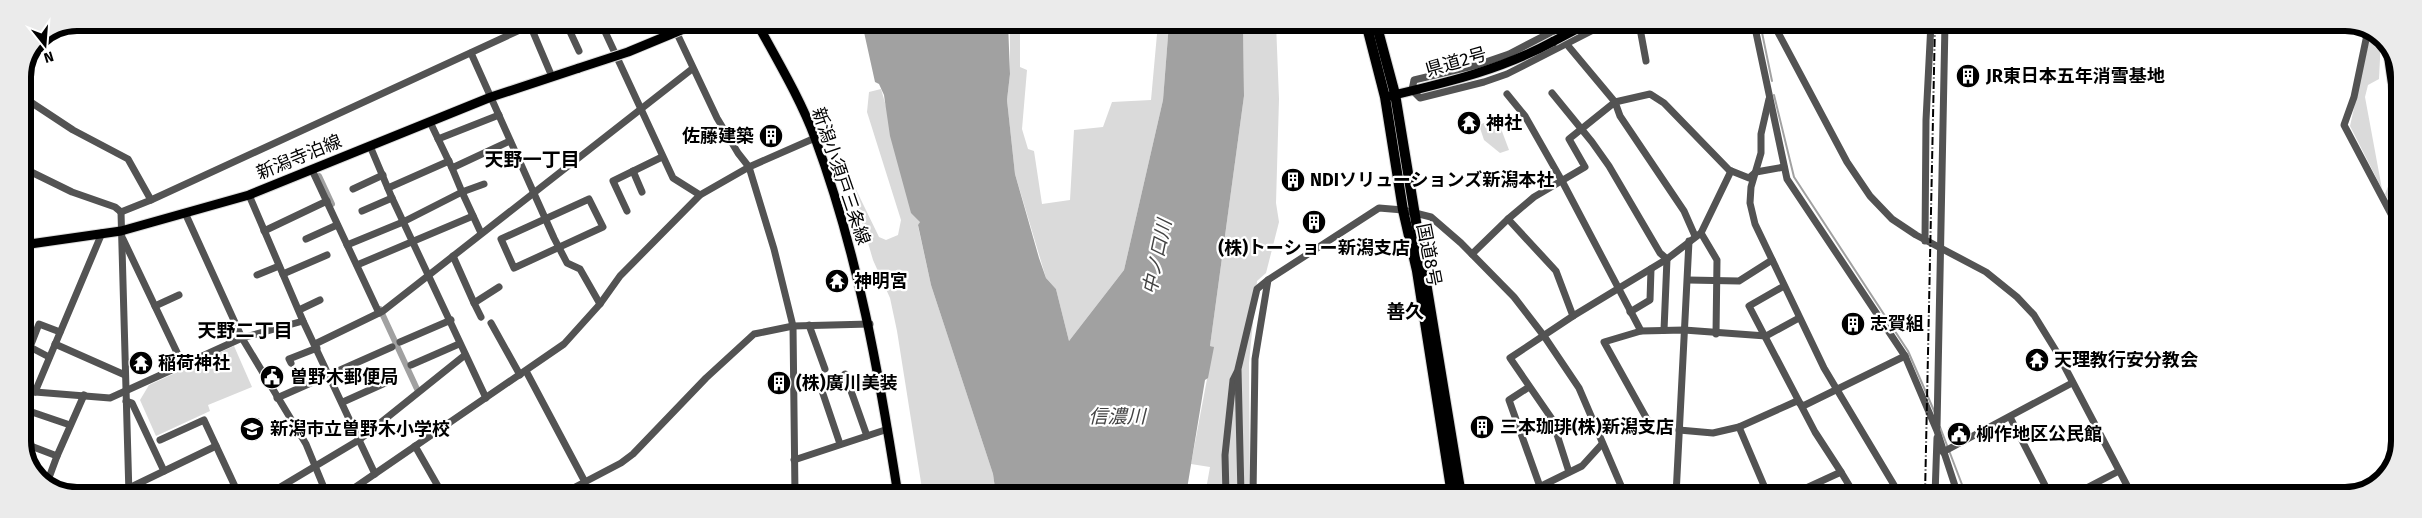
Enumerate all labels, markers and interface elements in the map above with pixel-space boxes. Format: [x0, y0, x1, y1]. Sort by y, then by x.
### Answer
north arrow [20, 20, 70, 70]
street label: 県道2号 [1423, 43, 1489, 81]
text: N [42, 47, 56, 66]
building icon: JR東日本五年消雪基地 [1955, 63, 1981, 89]
place label: JR東日本五年消雪基地 [1985, 65, 2165, 87]
street label: 新潟小須戸三条線 [807, 104, 875, 248]
temple icon: 神社 [1456, 110, 1482, 136]
place label: 神社 [1486, 112, 1522, 134]
building icon: 佐藤建築 [758, 123, 784, 149]
place label: 佐藤建築 [682, 125, 754, 147]
street label: 新潟寺泊線 [253, 130, 345, 184]
district label: 天野一丁目 [484, 148, 580, 171]
building icon: NDIソリューションズ新潟本社 [1280, 167, 1306, 193]
place label: NDIソリューションズ新潟本社 [1310, 169, 1554, 191]
building icon: (株)トーショー新潟支店 [1301, 209, 1327, 235]
water label: 中ノ口川 [1138, 215, 1177, 297]
street label: 国道8号 [1412, 222, 1446, 288]
place label: (株)トーショー新潟支店 [1218, 237, 1410, 259]
temple icon: 神明宮 [824, 268, 850, 294]
place label: 神明宮 [854, 270, 908, 292]
district label: 善久 [1386, 300, 1424, 323]
building icon: 志賀組 [1840, 311, 1866, 337]
place label: 志賀組 [1870, 313, 1924, 335]
district label: 天野二丁目 [197, 319, 293, 342]
temple icon: 天理教行安分教会 [2024, 347, 2050, 373]
place label: 天理教行安分教会 [2054, 349, 2198, 371]
temple icon: 稲荷神社 [128, 350, 154, 376]
place label: 稲荷神社 [158, 352, 230, 374]
public building icon: 曽野木郵便局 [259, 364, 285, 390]
place label: 曽野木郵便局 [290, 366, 398, 388]
building icon: (株)廣川美装 [766, 370, 792, 396]
place label: (株)廣川美装 [796, 372, 898, 394]
water label: 信濃川 [1088, 405, 1147, 428]
building icon: 三本珈琲(株)新潟支店 [1469, 414, 1495, 440]
school or university icon: 新潟市立曽野木小学校 [239, 416, 265, 442]
place label: 三本珈琲(株)新潟支店 [1500, 416, 1674, 438]
place label: 新潟市立曽野木小学校 [270, 418, 450, 440]
public building icon: 柳作地区公民館 [1946, 421, 1972, 447]
place label: 柳作地区公民館 [1976, 423, 2102, 445]

